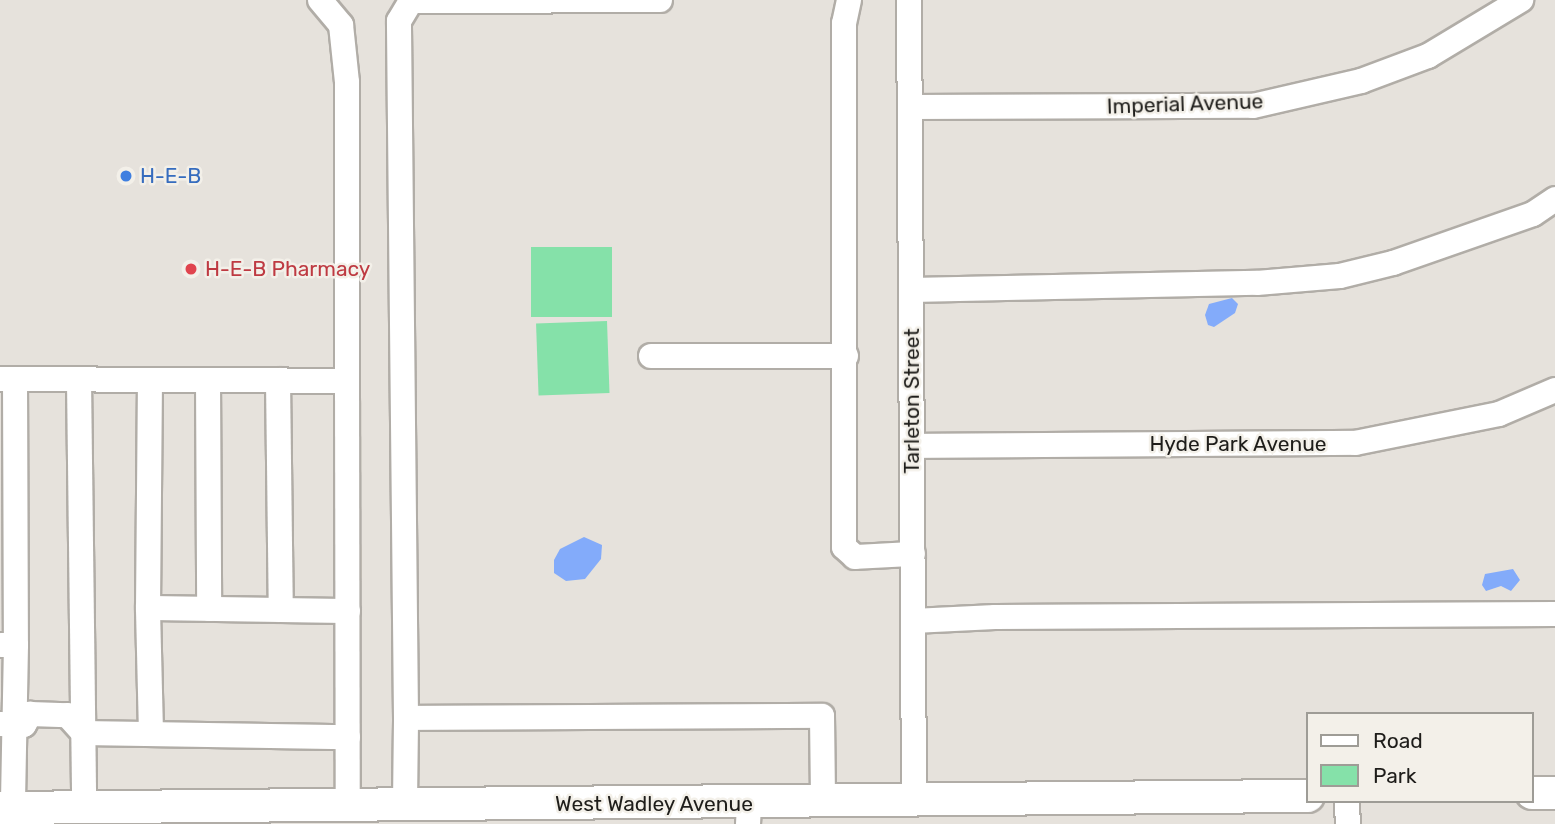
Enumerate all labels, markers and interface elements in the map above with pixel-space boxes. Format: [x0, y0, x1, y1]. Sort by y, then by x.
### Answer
street label: Imperial Avenue [1106, 89, 1264, 119]
place label: H-E-B [140, 163, 201, 189]
marker: H-E-B [118, 168, 134, 184]
place label: H-E-B Pharmacy [205, 256, 370, 282]
marker: H-E-B Pharmacy [183, 261, 199, 277]
street label: Tarleton Street [899, 328, 925, 474]
street label: Hyde Park Avenue [1149, 431, 1327, 457]
legend [1306, 712, 1534, 803]
text: Road [1373, 728, 1423, 753]
text: Park [1373, 763, 1417, 788]
street label: West Wadley Avenue [554, 791, 754, 817]

